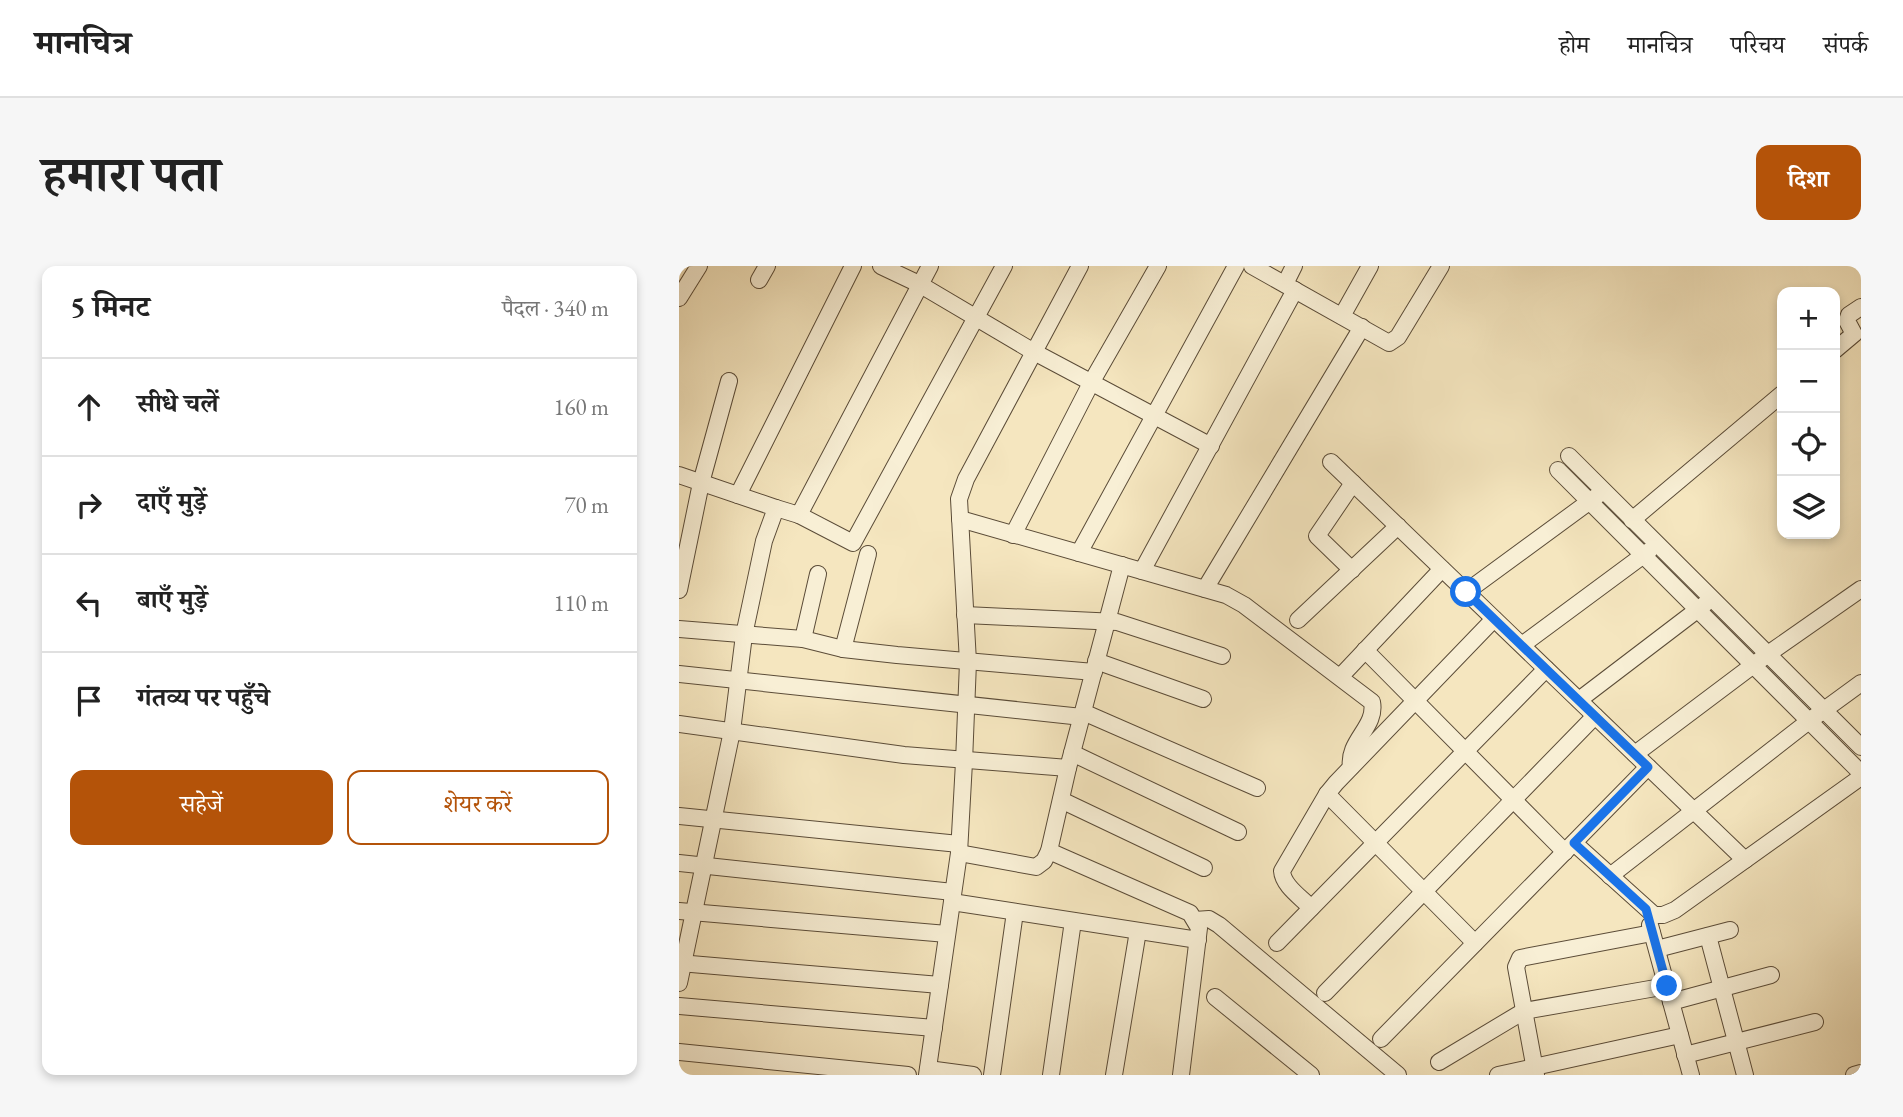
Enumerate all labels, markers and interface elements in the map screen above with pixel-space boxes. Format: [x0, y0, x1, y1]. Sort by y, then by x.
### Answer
text: मानचित्र [35, 21, 131, 64]
text: होम [1559, 29, 1589, 60]
text: मानचित्र [1627, 29, 1693, 60]
text: परिचय [1731, 29, 1785, 60]
text: संपर्क [1823, 29, 1868, 60]
text: हमारा पता [42, 142, 220, 206]
button: दिशा [1756, 145, 1861, 220]
text: 5 मिनट [70, 287, 150, 326]
map controls [1777, 287, 1840, 539]
button: + [1777, 287, 1840, 350]
text: पैदल · 340 m [502, 293, 609, 323]
button: − [1777, 350, 1840, 413]
text: सीधे चलें [137, 386, 219, 420]
icon: ahead [70, 388, 108, 426]
text: 160 m [553, 392, 609, 422]
button: locate [1777, 413, 1840, 476]
button: layers [1777, 476, 1840, 539]
text: दाएँ मुड़ें [137, 484, 207, 518]
icon: right [70, 486, 108, 524]
text: 70 m [564, 490, 609, 520]
route start [1450, 576, 1481, 607]
text: बाएँ मुड़ें [137, 582, 208, 616]
icon: left [70, 584, 108, 622]
text: 110 m [553, 588, 609, 618]
text: गंतव्य पर पहुँचे [137, 680, 270, 714]
icon: arrive [70, 682, 108, 720]
button: सहेजें [70, 770, 333, 845]
button: शेयर करें [347, 770, 609, 845]
route end [1651, 970, 1682, 1001]

